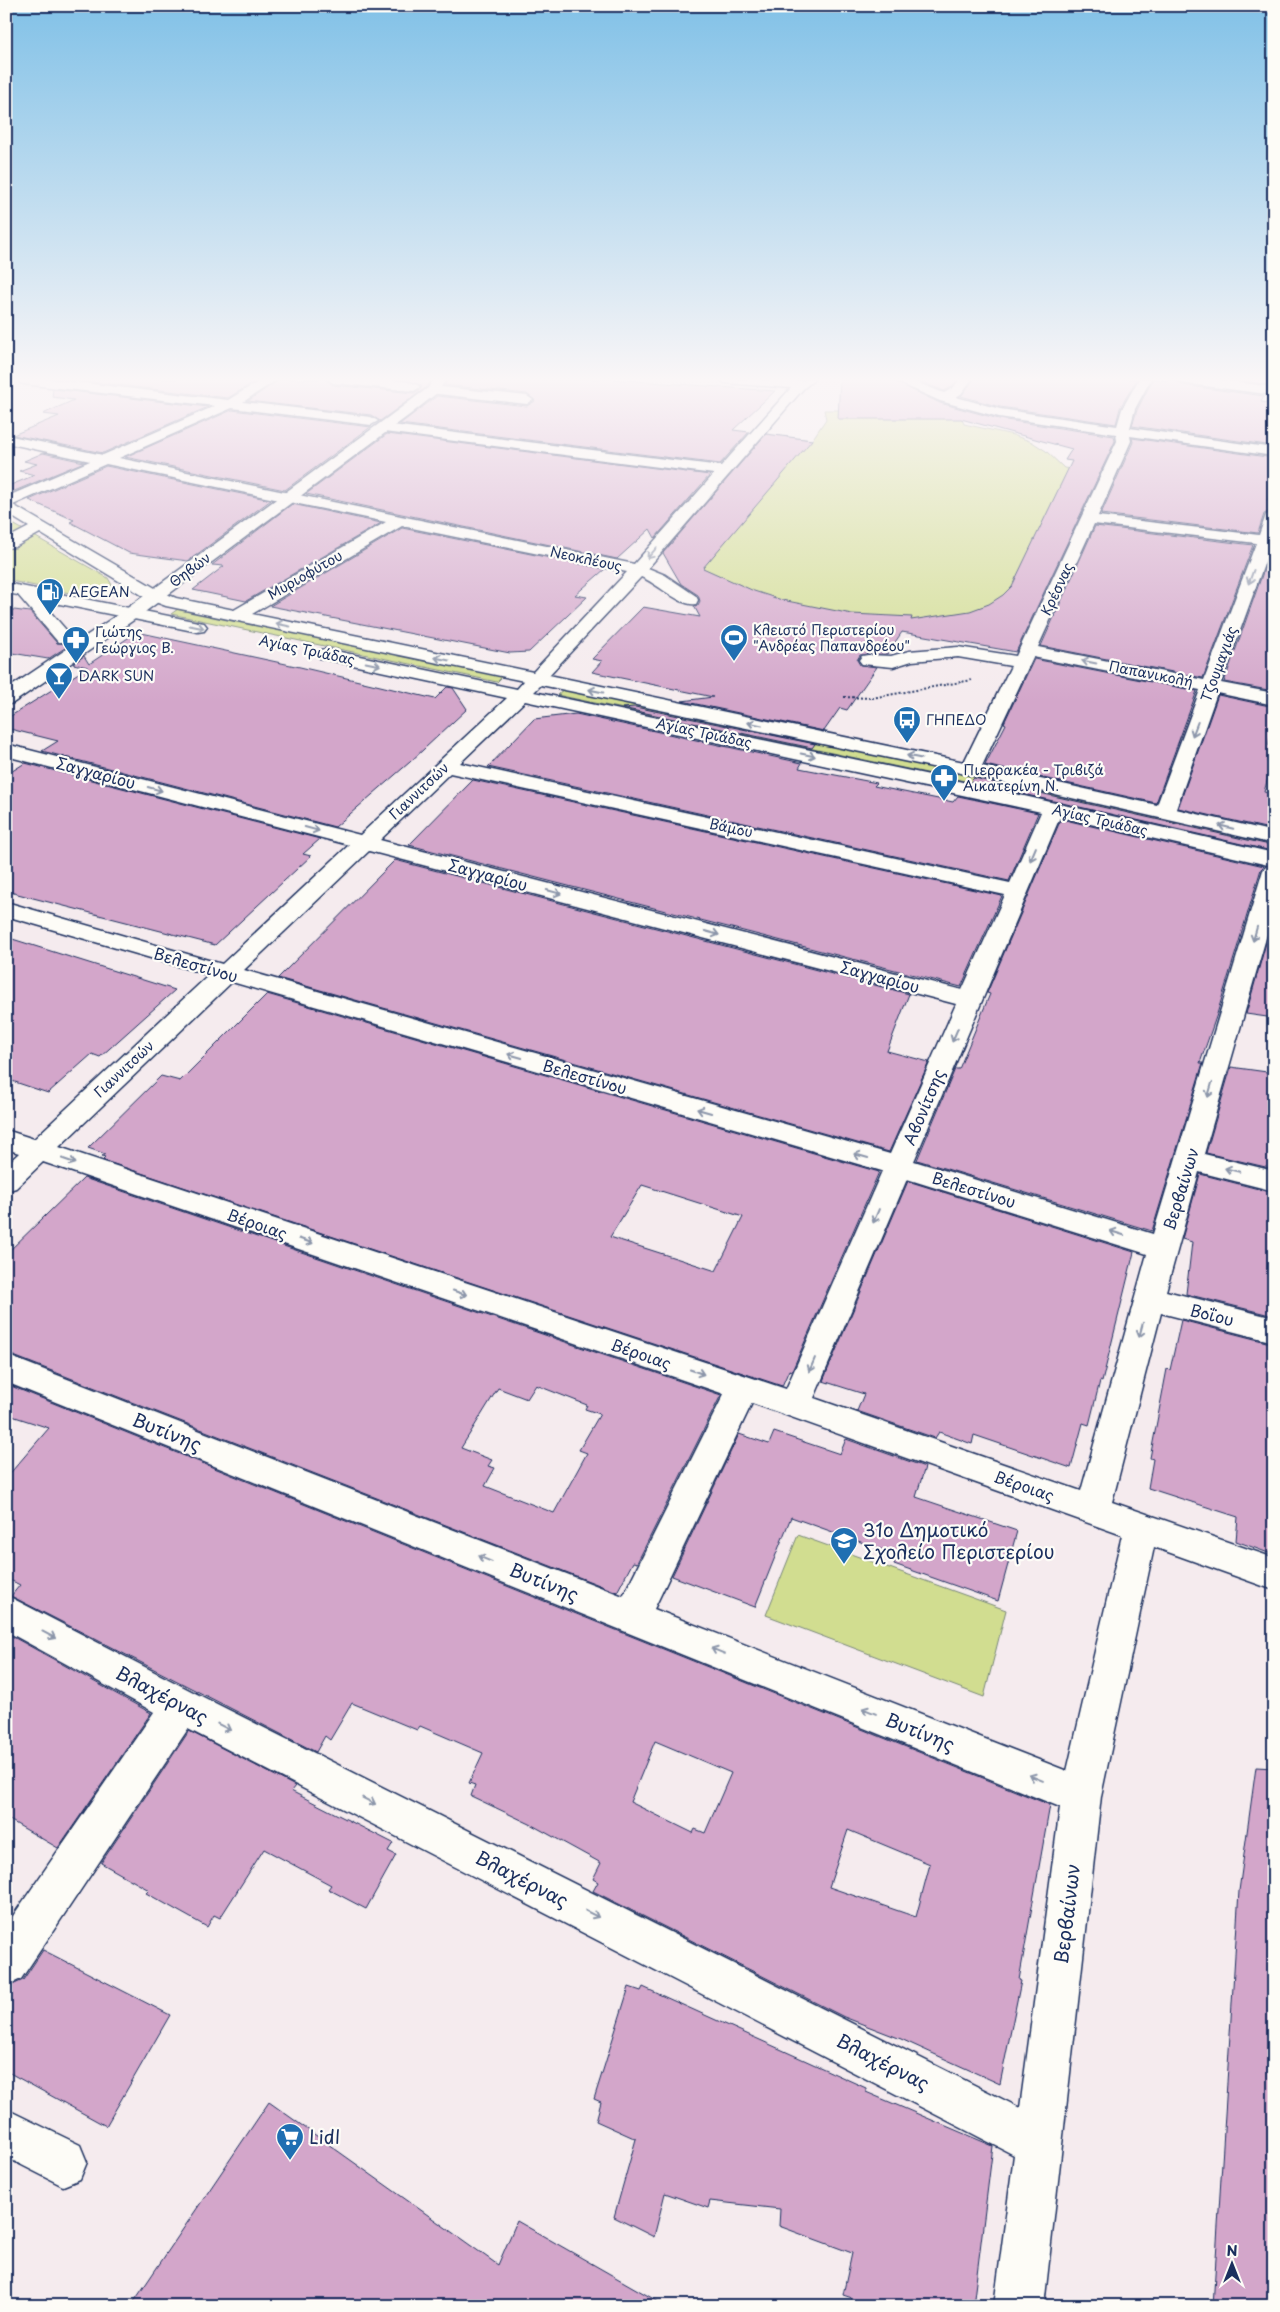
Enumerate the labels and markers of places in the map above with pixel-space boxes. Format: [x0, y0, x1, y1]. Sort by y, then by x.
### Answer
fuel station icon: AEGEAN [35, 577, 65, 616]
place label: AEGEAN [69, 581, 130, 602]
place label: Κλειστό Περιστερίου "Ανδρέας Παπανδρέου" [753, 619, 910, 656]
place label: Γιώτης Γεώργιος Β. [95, 621, 174, 658]
sports icon: Κλειστό Περιστερίου "Ανδρέας Παπανδρέου" [719, 623, 749, 662]
pharmacy icon: Γιώτης Γεώργιος Β. [61, 625, 91, 664]
bar icon: DARK SUN [44, 661, 74, 700]
place label: DARK SUN [78, 665, 154, 686]
bus stop icon: ΓΗΠΕΔΟ [892, 705, 922, 744]
place label: ΓΗΠΕΔΟ [926, 709, 987, 730]
place label: Πιερρακέα - Τριβιζά Αικατερίνη Ν. [963, 759, 1104, 796]
pharmacy icon: Πιερρακέα - Τριβιζά Αικατερίνη Ν. [929, 763, 959, 802]
place label: 31ο Δημοτικό Σχολείο Περιστερίου [863, 1515, 1055, 1565]
school or university icon: 31ο Δημοτικό Σχολείο Περιστερίου [829, 1526, 859, 1565]
supermarket icon: Lidl [275, 2122, 305, 2161]
place label: Lidl [309, 2122, 340, 2150]

